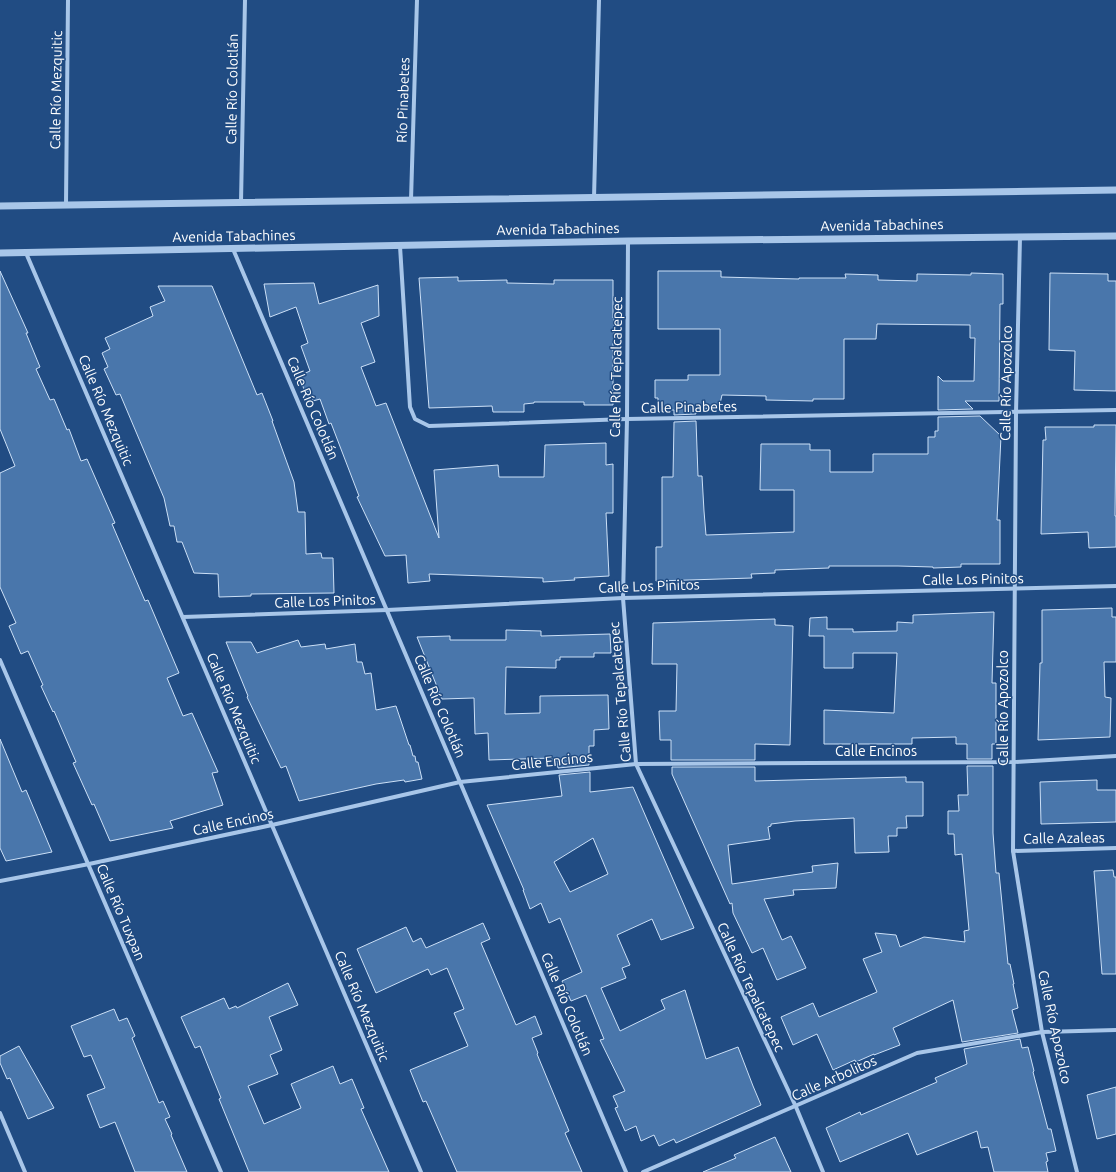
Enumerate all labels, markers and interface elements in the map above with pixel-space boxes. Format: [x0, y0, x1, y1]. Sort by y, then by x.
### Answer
street label: Calle Río Mezquitic [47, 30, 65, 150]
street label: Calle Río Colotlán [223, 34, 241, 144]
street label: Río Pinabetes [394, 57, 412, 143]
street label: Avenida Tabachines [820, 216, 944, 234]
street label: Avenida Tabachines [496, 220, 620, 238]
street label: Avenida Tabachines [172, 227, 296, 245]
street label: Calle Río Tepalcatepec [607, 296, 625, 438]
street label: Calle Río Apozolco [997, 325, 1015, 441]
street label: Calle Río Mezquitic [75, 352, 137, 468]
street label: Calle Río Colotlán [284, 354, 342, 462]
street label: Calle Pinabetes [641, 398, 737, 416]
street label: Calle Los Pinitos [922, 570, 1024, 588]
street label: Calle Los Pinitos [598, 576, 700, 596]
street label: Calle Los Pinitos [274, 591, 376, 611]
street label: Calle Río Tepalcatepec [606, 621, 634, 763]
street label: Calle Río Mezquitic [203, 650, 265, 766]
street label: Calle Río Apozolco [995, 650, 1011, 766]
street label: Calle Río Colotlán [411, 652, 469, 760]
street label: Calle Encinos [835, 743, 917, 759]
street label: Calle Encinos [510, 749, 594, 773]
street label: Calle Encinos [191, 806, 275, 838]
street label: Calle Azaleas [1023, 829, 1105, 847]
street label: Calle Río Tuxpan [93, 861, 149, 963]
street label: Calle Río Tepalcatepec [714, 920, 788, 1055]
street label: Calle Río Mezquitic [331, 948, 393, 1064]
street label: Calle Río Colotlán [538, 950, 596, 1058]
street label: Calle Río Apozolco [1035, 969, 1075, 1085]
street label: Calle Arbolitos [789, 1052, 879, 1104]

